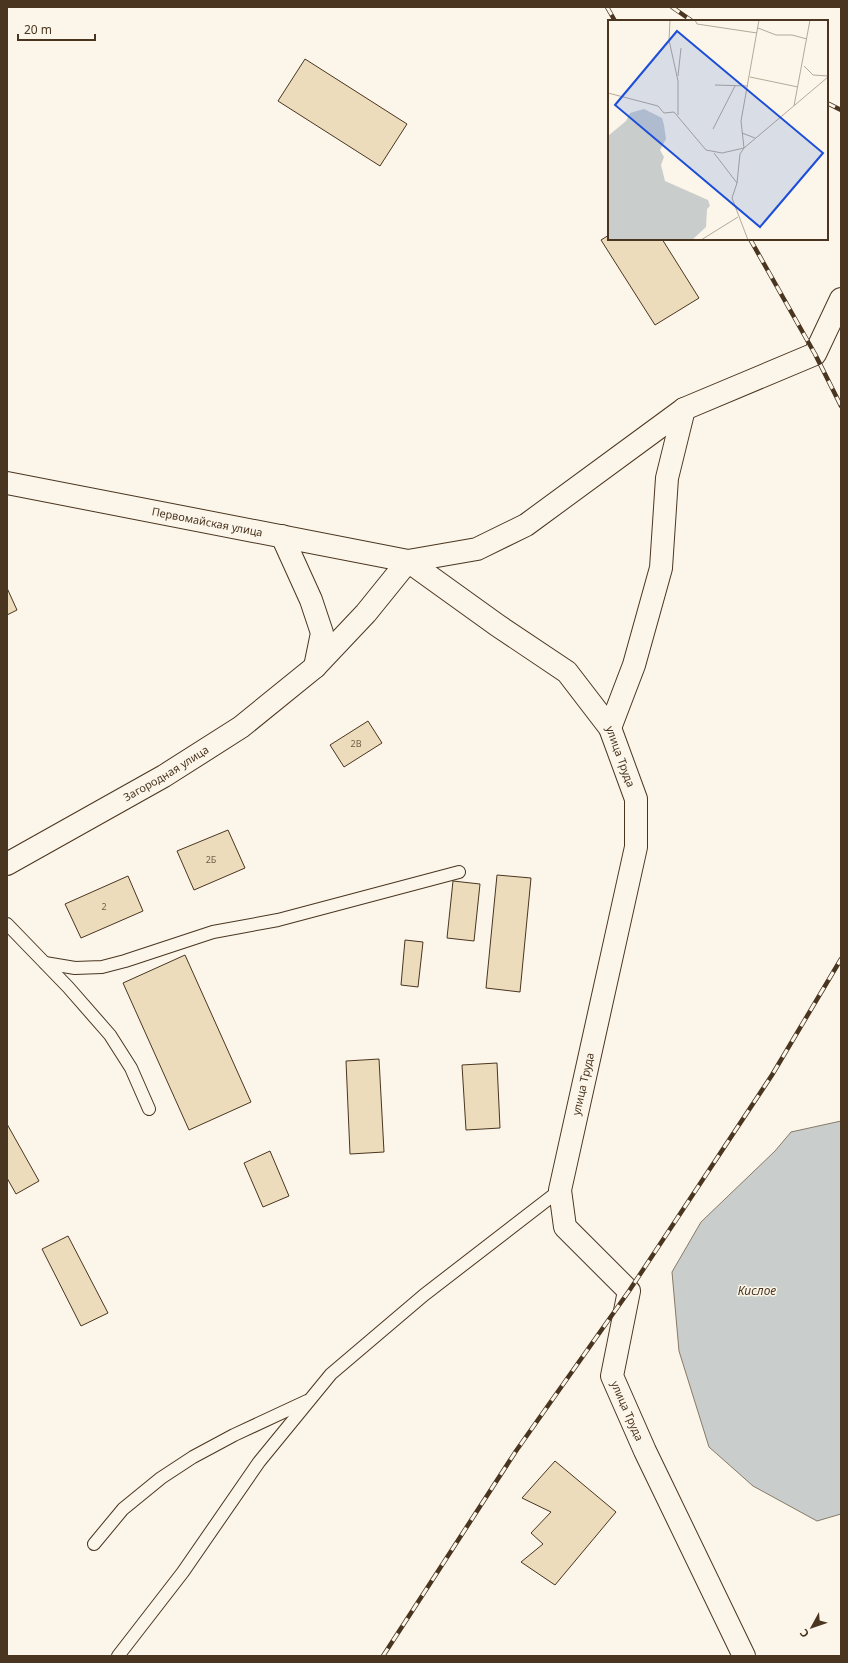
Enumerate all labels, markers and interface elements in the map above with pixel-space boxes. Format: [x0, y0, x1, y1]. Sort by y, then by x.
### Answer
scale bar [18, 16, 95, 42]
inset map [608, 20, 828, 240]
text: 20 m [24, 21, 52, 38]
street label: Первомайская улица [151, 503, 264, 540]
street label: улица Труда [603, 724, 639, 789]
house number: 2В [351, 737, 362, 750]
street label: Загородная улица [120, 742, 211, 804]
house number: 2Б [206, 853, 217, 866]
house number: 2 [101, 900, 107, 913]
street label: улица Труда [568, 1051, 597, 1117]
water label: Кислое [738, 1282, 776, 1299]
street label: улица Труда [608, 1378, 648, 1443]
north arrow [792, 1607, 832, 1647]
text: С [796, 1626, 812, 1641]

